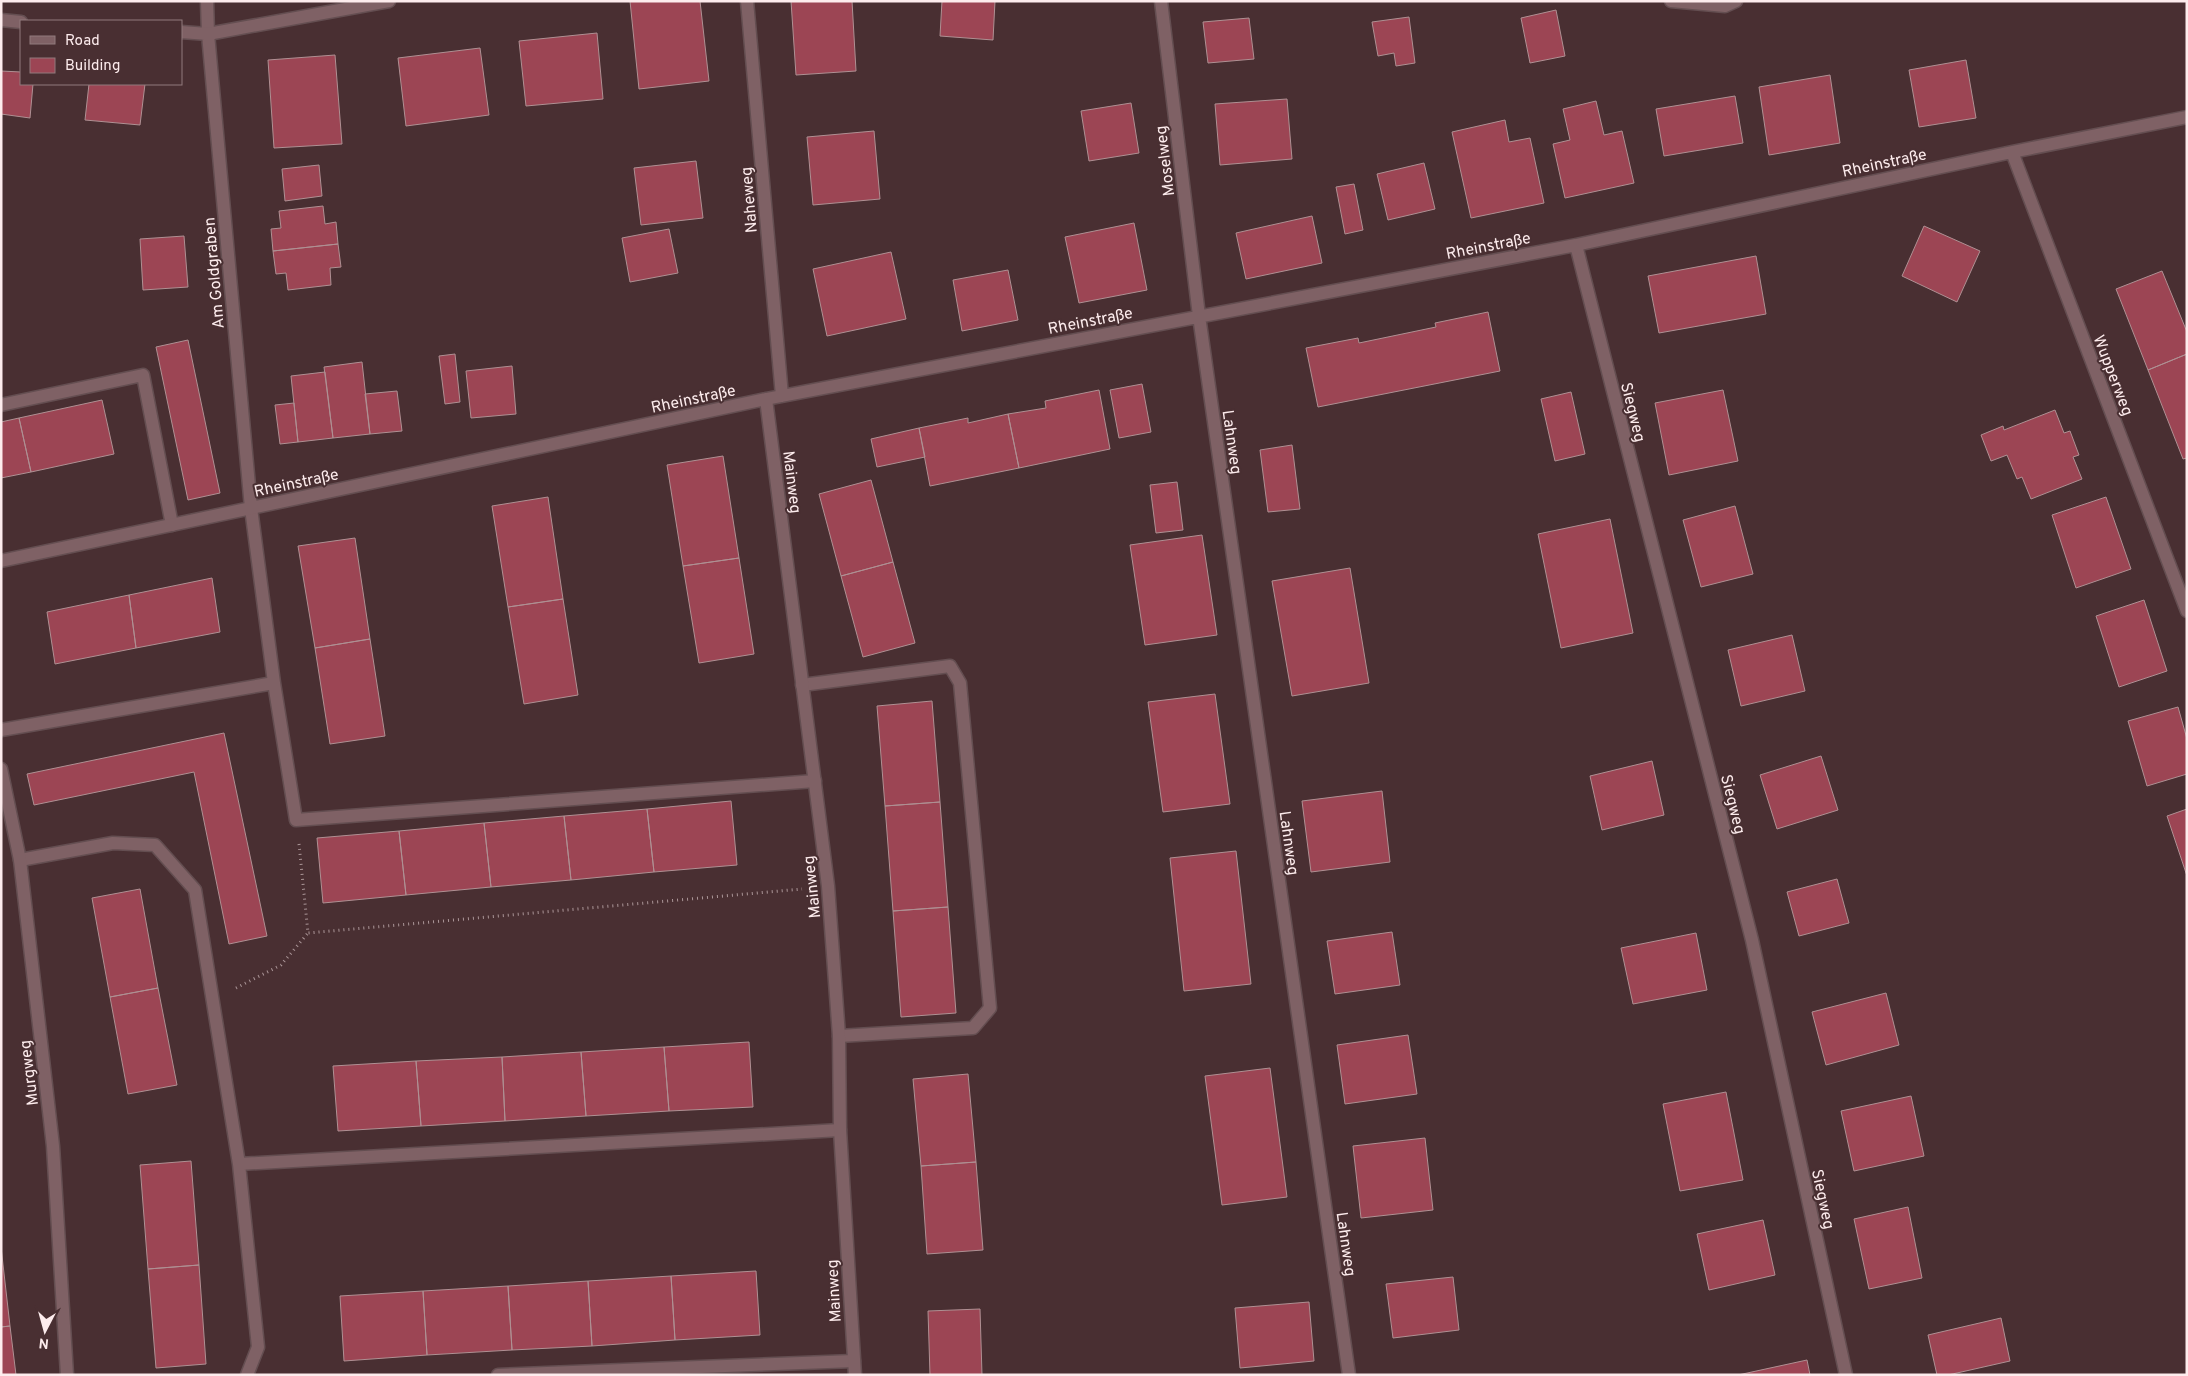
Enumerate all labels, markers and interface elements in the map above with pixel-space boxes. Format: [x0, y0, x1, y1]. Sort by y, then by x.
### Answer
legend [20, 20, 182, 85]
text: Road [65, 32, 100, 51]
text: Building [65, 57, 120, 76]
street label: Moselweg [1152, 124, 1180, 197]
street label: Rheinstraße [1840, 145, 1929, 183]
street label: Naheweg [737, 166, 763, 234]
street label: Am Goldgraben [200, 216, 230, 329]
street label: Rheinstraße [1444, 229, 1533, 265]
street label: Rheinstraße [1046, 304, 1135, 340]
street label: Wupperweg [2088, 332, 2137, 419]
street label: Rheinstraße [649, 381, 738, 419]
street label: Siegweg [1615, 381, 1649, 444]
street label: Lahnweg [1217, 409, 1245, 476]
street label: Mainweg [777, 450, 805, 515]
street label: Rheinstraße [252, 465, 341, 503]
street label: Siegweg [1715, 773, 1749, 836]
street label: Lahnweg [1274, 810, 1302, 877]
street label: Mainweg [800, 854, 826, 919]
street label: Murgweg [16, 1039, 44, 1107]
street label: Siegweg [1806, 1168, 1838, 1231]
street label: Lahnweg [1331, 1211, 1359, 1278]
street label: Mainweg [823, 1259, 847, 1323]
north arrow [20, 1306, 70, 1356]
text: N [38, 1333, 50, 1351]

